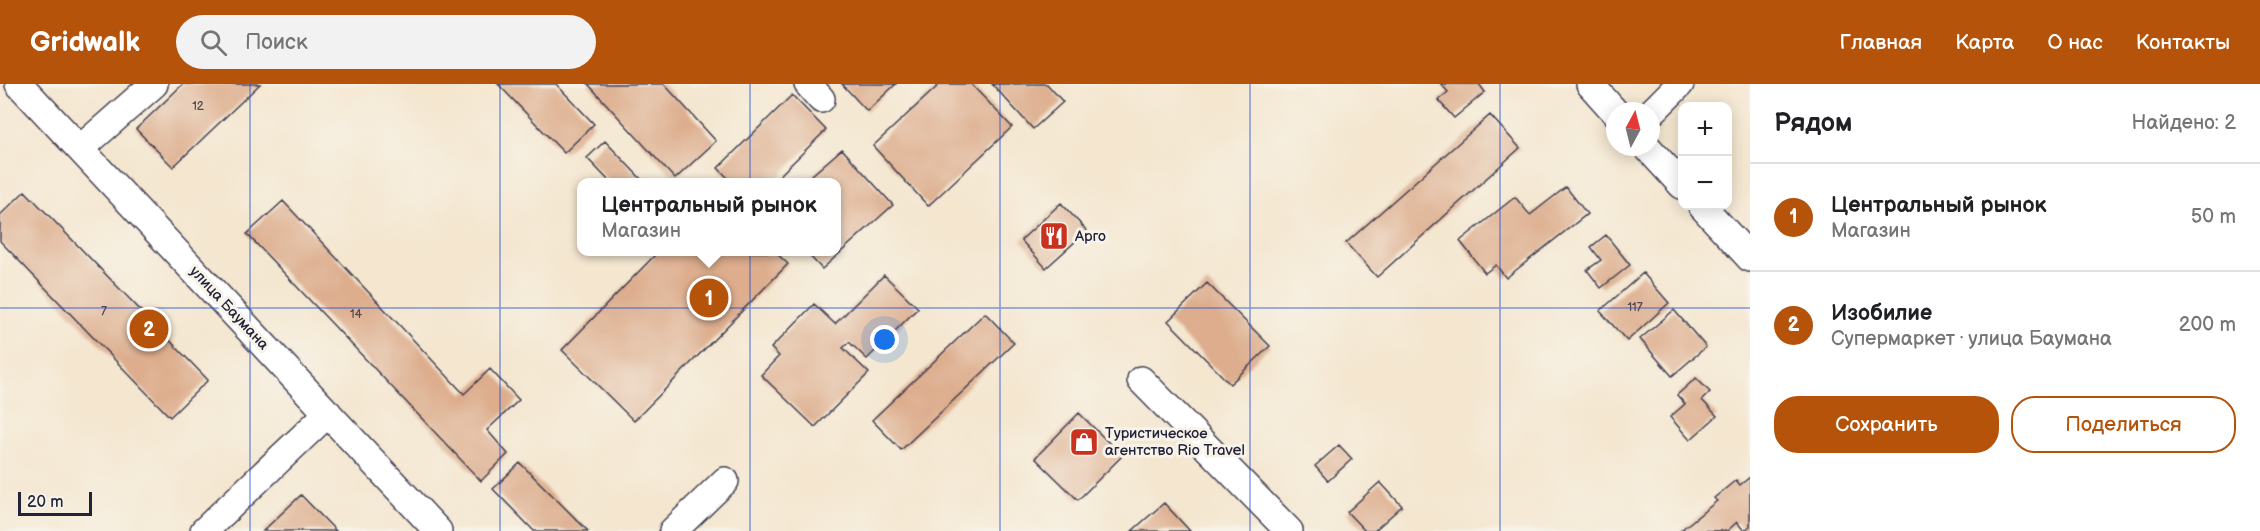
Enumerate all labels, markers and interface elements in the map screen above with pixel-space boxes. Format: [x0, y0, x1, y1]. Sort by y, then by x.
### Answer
search box [176, 15, 596, 69]
text: Gridwalk [30, 26, 140, 59]
icon: search [197, 26, 230, 59]
text: Поиск [245, 29, 308, 56]
text: Главная [1839, 30, 1922, 55]
text: Карта [1955, 30, 2014, 55]
text: О нас [2047, 30, 2103, 55]
text: Контакты [2136, 30, 2230, 55]
house number: 12 [192, 99, 204, 114]
north arrow [1606, 102, 1660, 156]
map controls [1678, 102, 1732, 210]
button: + [1678, 102, 1732, 156]
text: Рядом [1774, 108, 1852, 139]
text: Найдено: 2 [2132, 111, 2236, 135]
button: − [1678, 156, 1732, 210]
popup [577, 178, 841, 256]
text: Центральный рынок [601, 192, 817, 219]
text: Центральный рынок [1831, 192, 2046, 219]
text: 1 [1789, 205, 1798, 229]
text: 50 m [2191, 205, 2236, 229]
text: Магазин [601, 219, 681, 243]
text: Магазин [1831, 219, 1911, 243]
restaurant icon: Арго [1038, 220, 1070, 252]
place label: Арго [1074, 227, 1106, 246]
street label: улица Баумана [185, 262, 273, 354]
pin: 1 [690, 276, 728, 320]
house number: 117 [1627, 300, 1643, 315]
text: Изобилие [1831, 300, 1932, 327]
house number: 7 [101, 304, 107, 319]
pin: 2 [130, 306, 168, 352]
house number: 14 [350, 307, 363, 322]
text: 2 [1788, 313, 1799, 337]
text: 200 m [2179, 313, 2236, 337]
your location [870, 325, 899, 354]
text: Супермаркет · улица Баумана [1831, 327, 2112, 351]
button: Сохранить [1774, 396, 1999, 453]
button: Поделиться [2011, 396, 2236, 453]
place label: Туристическое агентство Rio Travel [1105, 424, 1245, 460]
shop icon: Туристическое агентство Rio Travel [1068, 426, 1100, 458]
scale bar [18, 489, 92, 516]
text: 20 m [27, 493, 63, 512]

